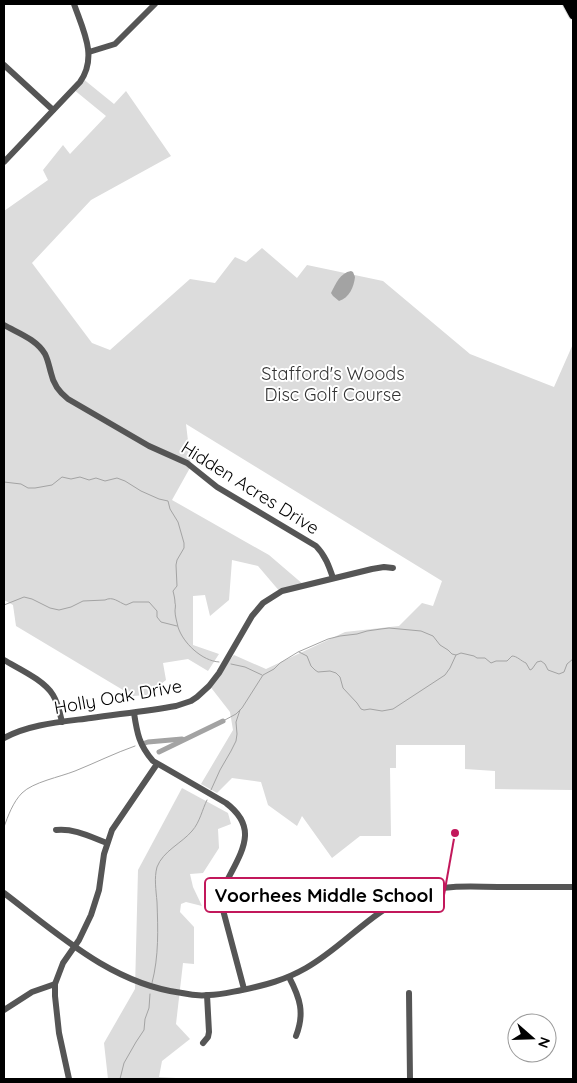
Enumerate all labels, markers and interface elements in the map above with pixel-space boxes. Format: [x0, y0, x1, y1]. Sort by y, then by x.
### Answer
park label: Stafford's Woods Disc Golf Course [261, 362, 405, 406]
street label: Hidden Acres Drive [177, 436, 324, 539]
street label: Holly Oak Drive [52, 674, 184, 719]
callout: Voorhees Middle School [205, 878, 444, 912]
text: Voorhees Middle School [214, 883, 434, 907]
north arrow [507, 1013, 557, 1063]
text: N [534, 1035, 554, 1050]

